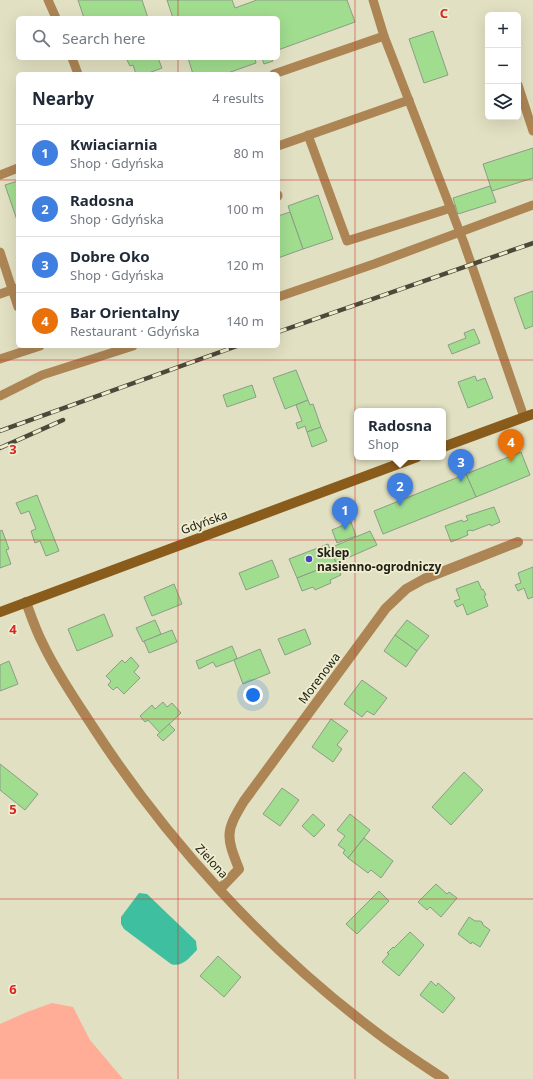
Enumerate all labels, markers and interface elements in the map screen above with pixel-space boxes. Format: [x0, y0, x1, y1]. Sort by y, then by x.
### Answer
text: C [440, 4, 448, 22]
map controls [485, 12, 521, 120]
button: + [485, 12, 521, 48]
search box [16, 16, 280, 60]
icon: search [30, 27, 52, 49]
text: Search here [62, 28, 145, 48]
button: − [485, 48, 521, 84]
button: layers [485, 84, 521, 120]
text: Nearby [32, 87, 94, 110]
text: 4 results [212, 89, 264, 107]
text: Kwiaciarnia [70, 134, 157, 154]
text: 1 [41, 144, 49, 162]
text: 80 m [234, 144, 264, 162]
text: Shop · Gdyńska [70, 154, 164, 172]
text: Radosna [70, 190, 134, 210]
text: 2 [41, 200, 49, 218]
text: 100 m [226, 200, 264, 218]
text: Shop · Gdyńska [70, 210, 164, 228]
text: Dobre Oko [70, 246, 150, 266]
text: 3 [41, 256, 49, 274]
text: 120 m [226, 256, 264, 274]
text: Shop · Gdyńska [70, 266, 164, 284]
text: Bar Orientalny [70, 302, 180, 322]
text: 4 [41, 312, 49, 330]
text: 140 m [226, 312, 264, 330]
text: Restaurant · Gdyńska [70, 322, 200, 340]
popup [354, 408, 446, 460]
text: Radosna [368, 415, 432, 435]
pin: 4 [498, 429, 524, 462]
text: Shop [368, 435, 399, 453]
text: 3 [9, 440, 17, 458]
pin: 3 [448, 449, 474, 482]
pin: 2 [387, 473, 413, 506]
pin: 1 [332, 497, 358, 530]
street label: Gdyńska [178, 506, 230, 538]
place label: Sklep nasienno-ogrodniczy [317, 544, 441, 575]
marker: Sklep nasienno-ogrodniczy [304, 554, 314, 564]
text: 4 [9, 620, 17, 638]
street label: Morenowa [294, 649, 344, 707]
your location [243, 685, 263, 705]
text: 5 [9, 800, 17, 818]
street label: Zielona [192, 840, 232, 882]
text: 6 [9, 980, 17, 998]

